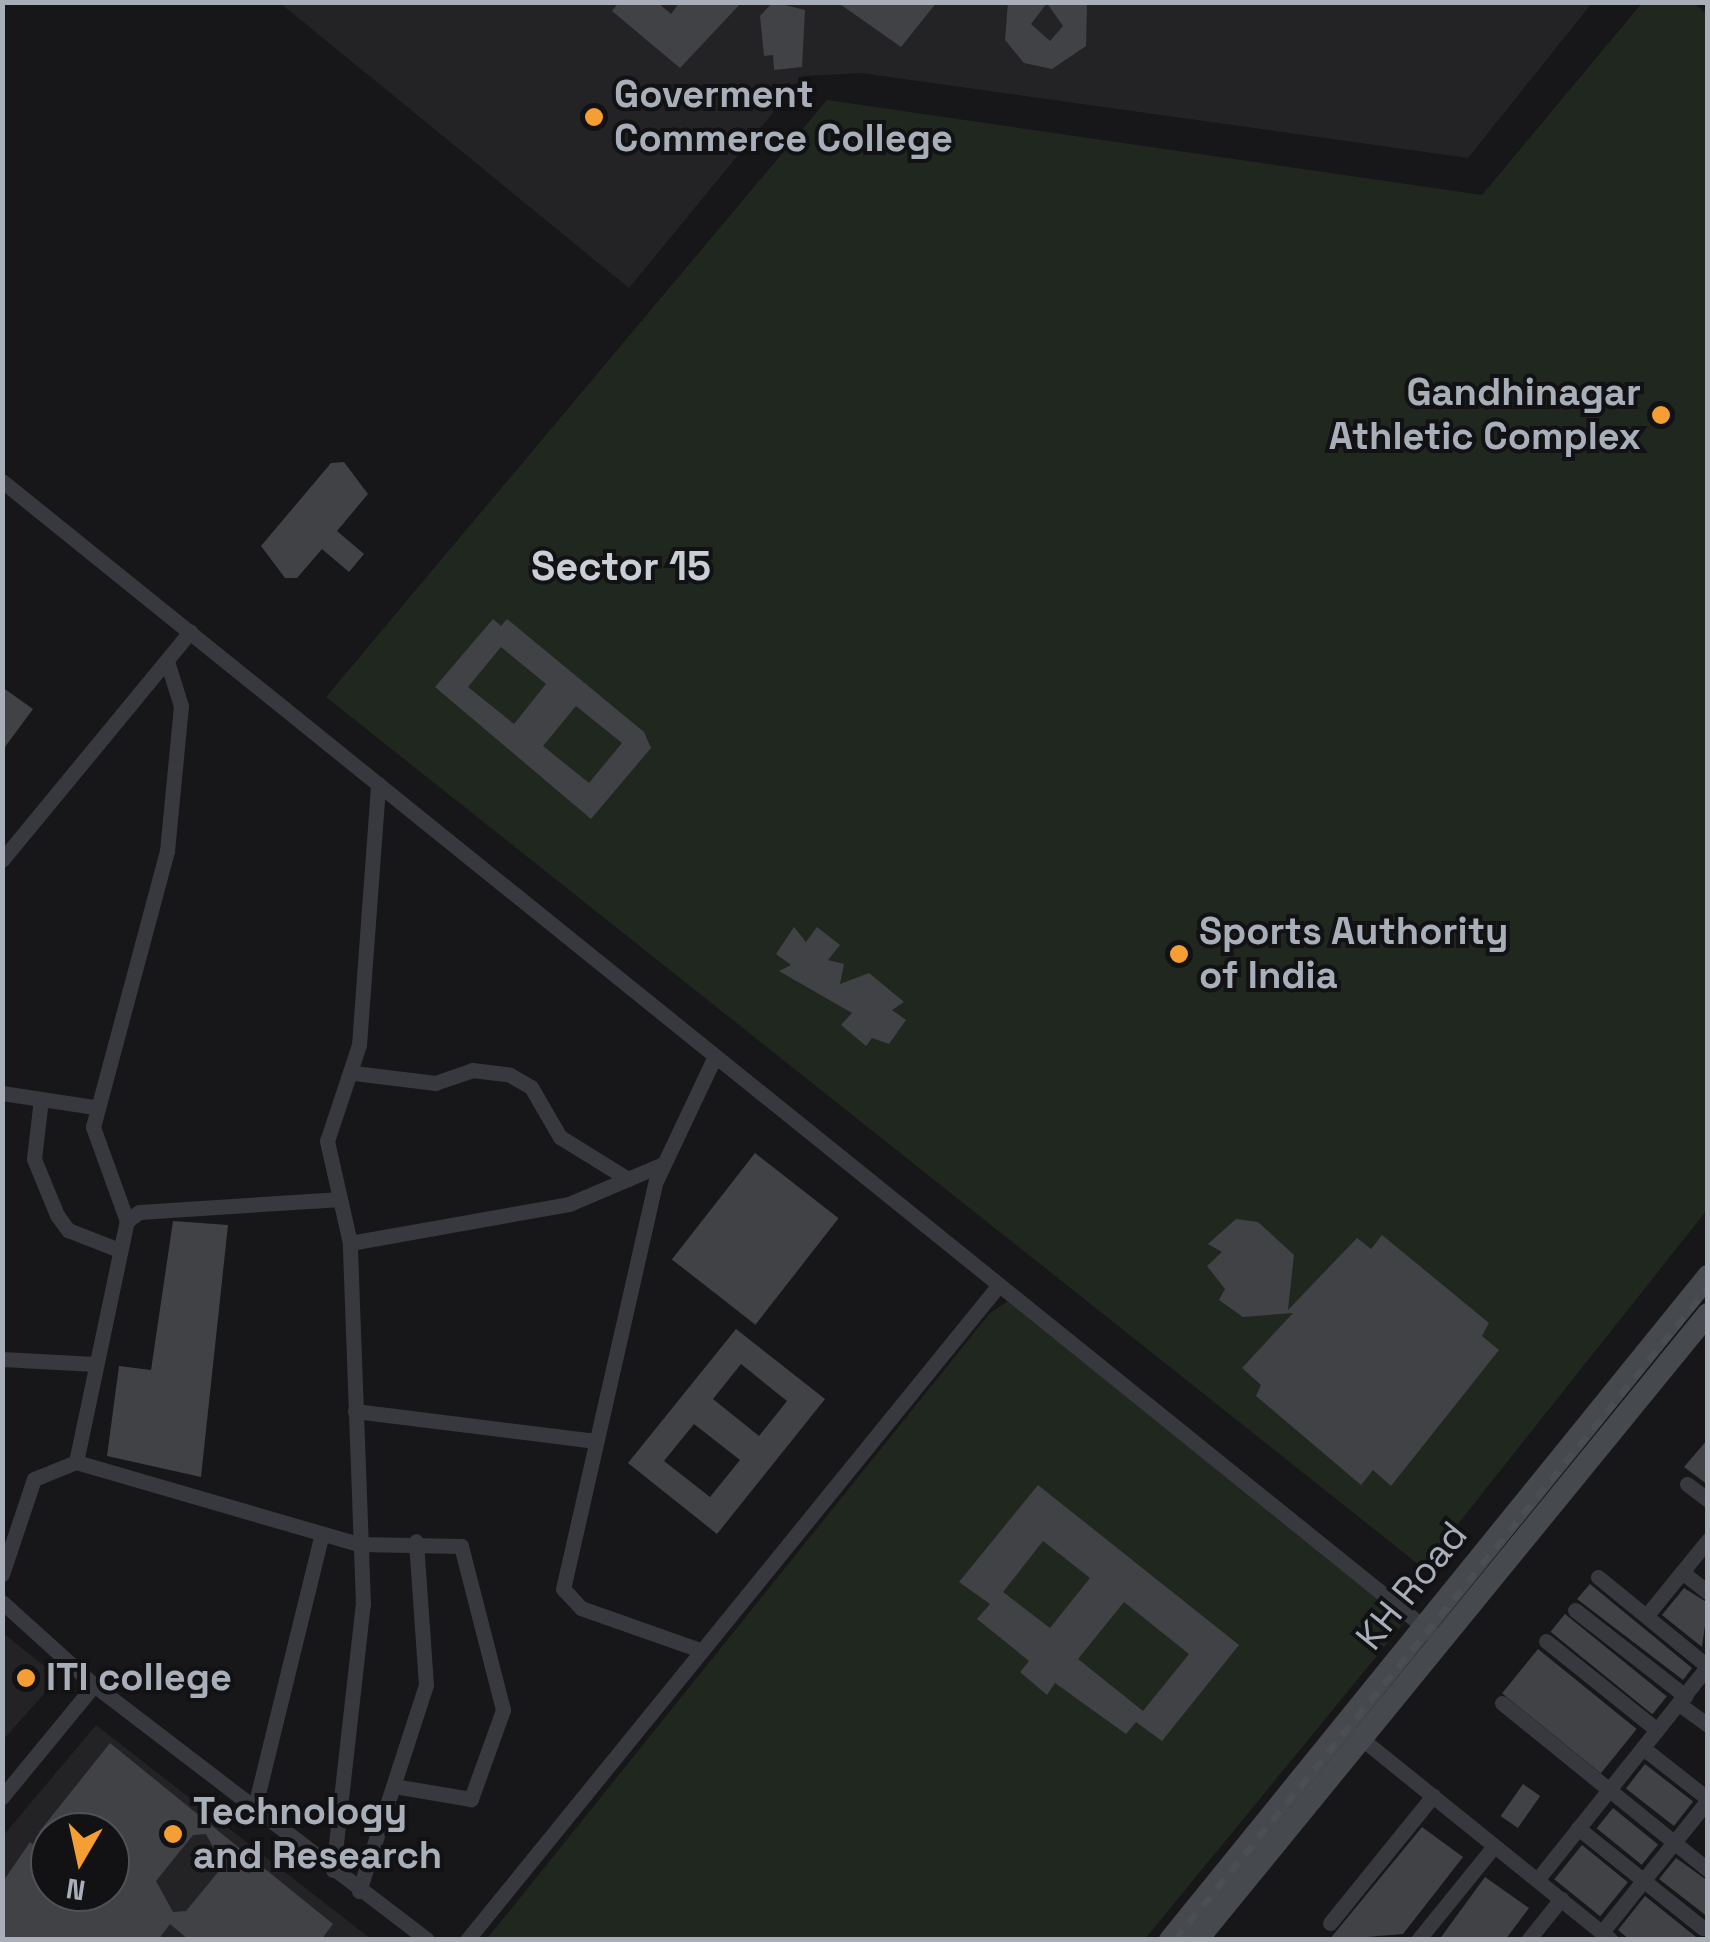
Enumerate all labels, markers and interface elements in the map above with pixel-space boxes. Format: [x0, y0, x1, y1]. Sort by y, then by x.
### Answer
place label: Goverment Commerce College [614, 72, 953, 162]
marker: Goverment Commerce College [583, 106, 605, 128]
place label: Gandhinagar Athletic Complex [1329, 370, 1641, 459]
marker: Gandhinagar Athletic Complex [1650, 404, 1672, 426]
district label: Sector 15 [531, 543, 711, 591]
place label: Sports Authority of India [1199, 909, 1509, 998]
marker: Sports Authority of India [1168, 943, 1190, 965]
street label: KH Road [1347, 1513, 1477, 1659]
place label: ITI college [46, 1655, 232, 1701]
marker: ITI college [15, 1667, 37, 1689]
place label: Technology and Research [193, 1789, 442, 1878]
north arrow [30, 1812, 130, 1912]
marker: Technology and Research [162, 1823, 184, 1845]
text: N [64, 1870, 88, 1909]

